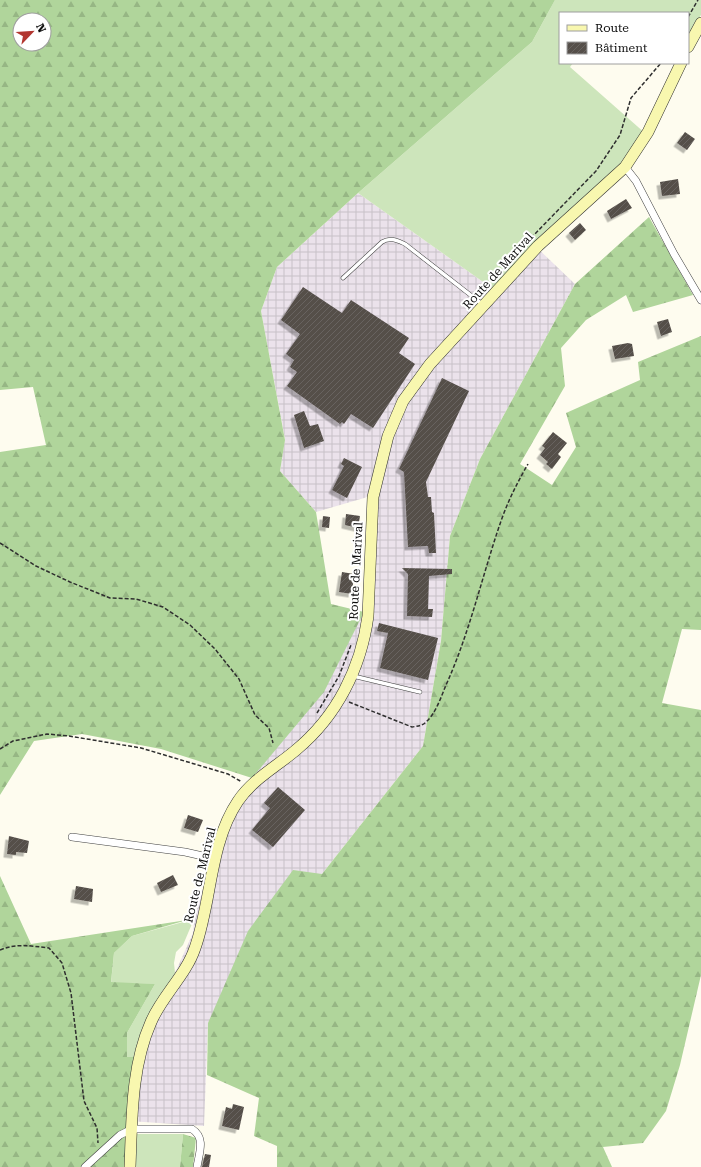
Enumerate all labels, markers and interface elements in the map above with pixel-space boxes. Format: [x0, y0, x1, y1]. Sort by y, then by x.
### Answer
north arrow [12, 12, 52, 52]
legend [559, 12, 689, 64]
text: N [33, 21, 49, 35]
text: Route [595, 21, 629, 35]
text: Bâtiment [595, 41, 648, 55]
street label: Route de Marival [460, 230, 536, 312]
street label: Route de Marival [346, 522, 366, 620]
street label: Route de Marival [181, 826, 219, 924]

